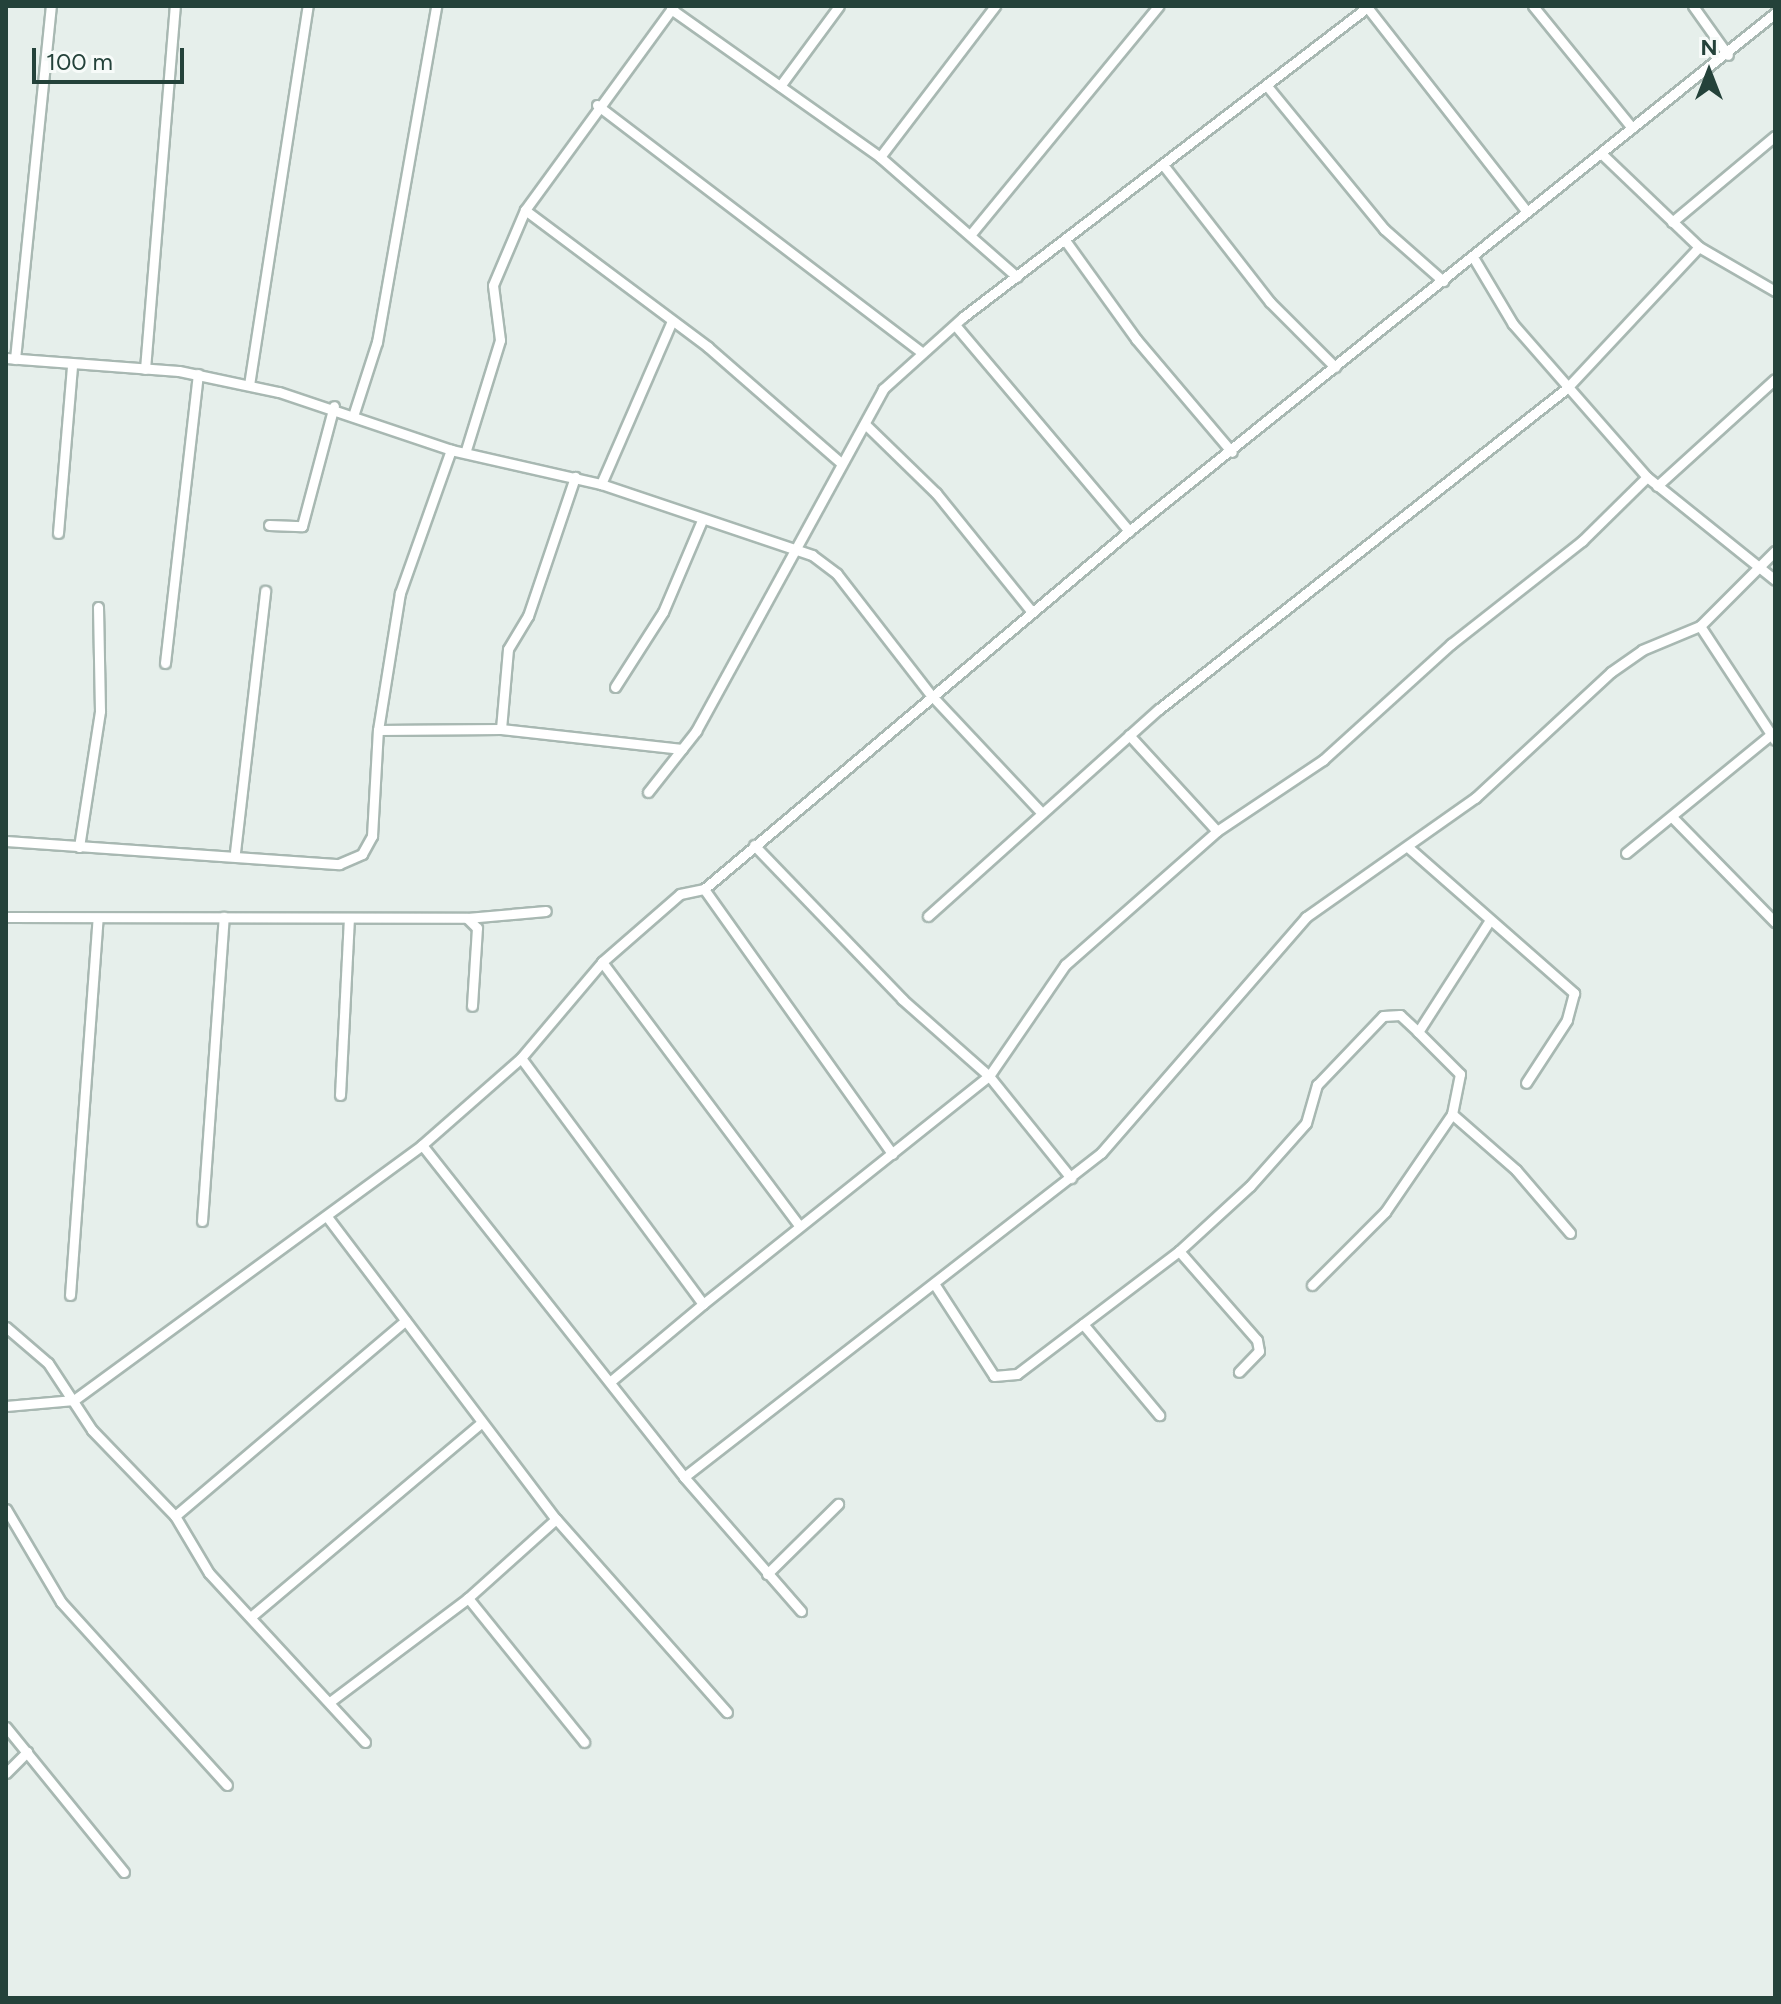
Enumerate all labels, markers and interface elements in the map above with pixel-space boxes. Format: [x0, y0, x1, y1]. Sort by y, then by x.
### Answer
scale bar [36, 32, 188, 82]
north arrow [1669, 32, 1749, 112]
text: N [1700, 34, 1718, 61]
text: 100 m [46, 47, 113, 76]

